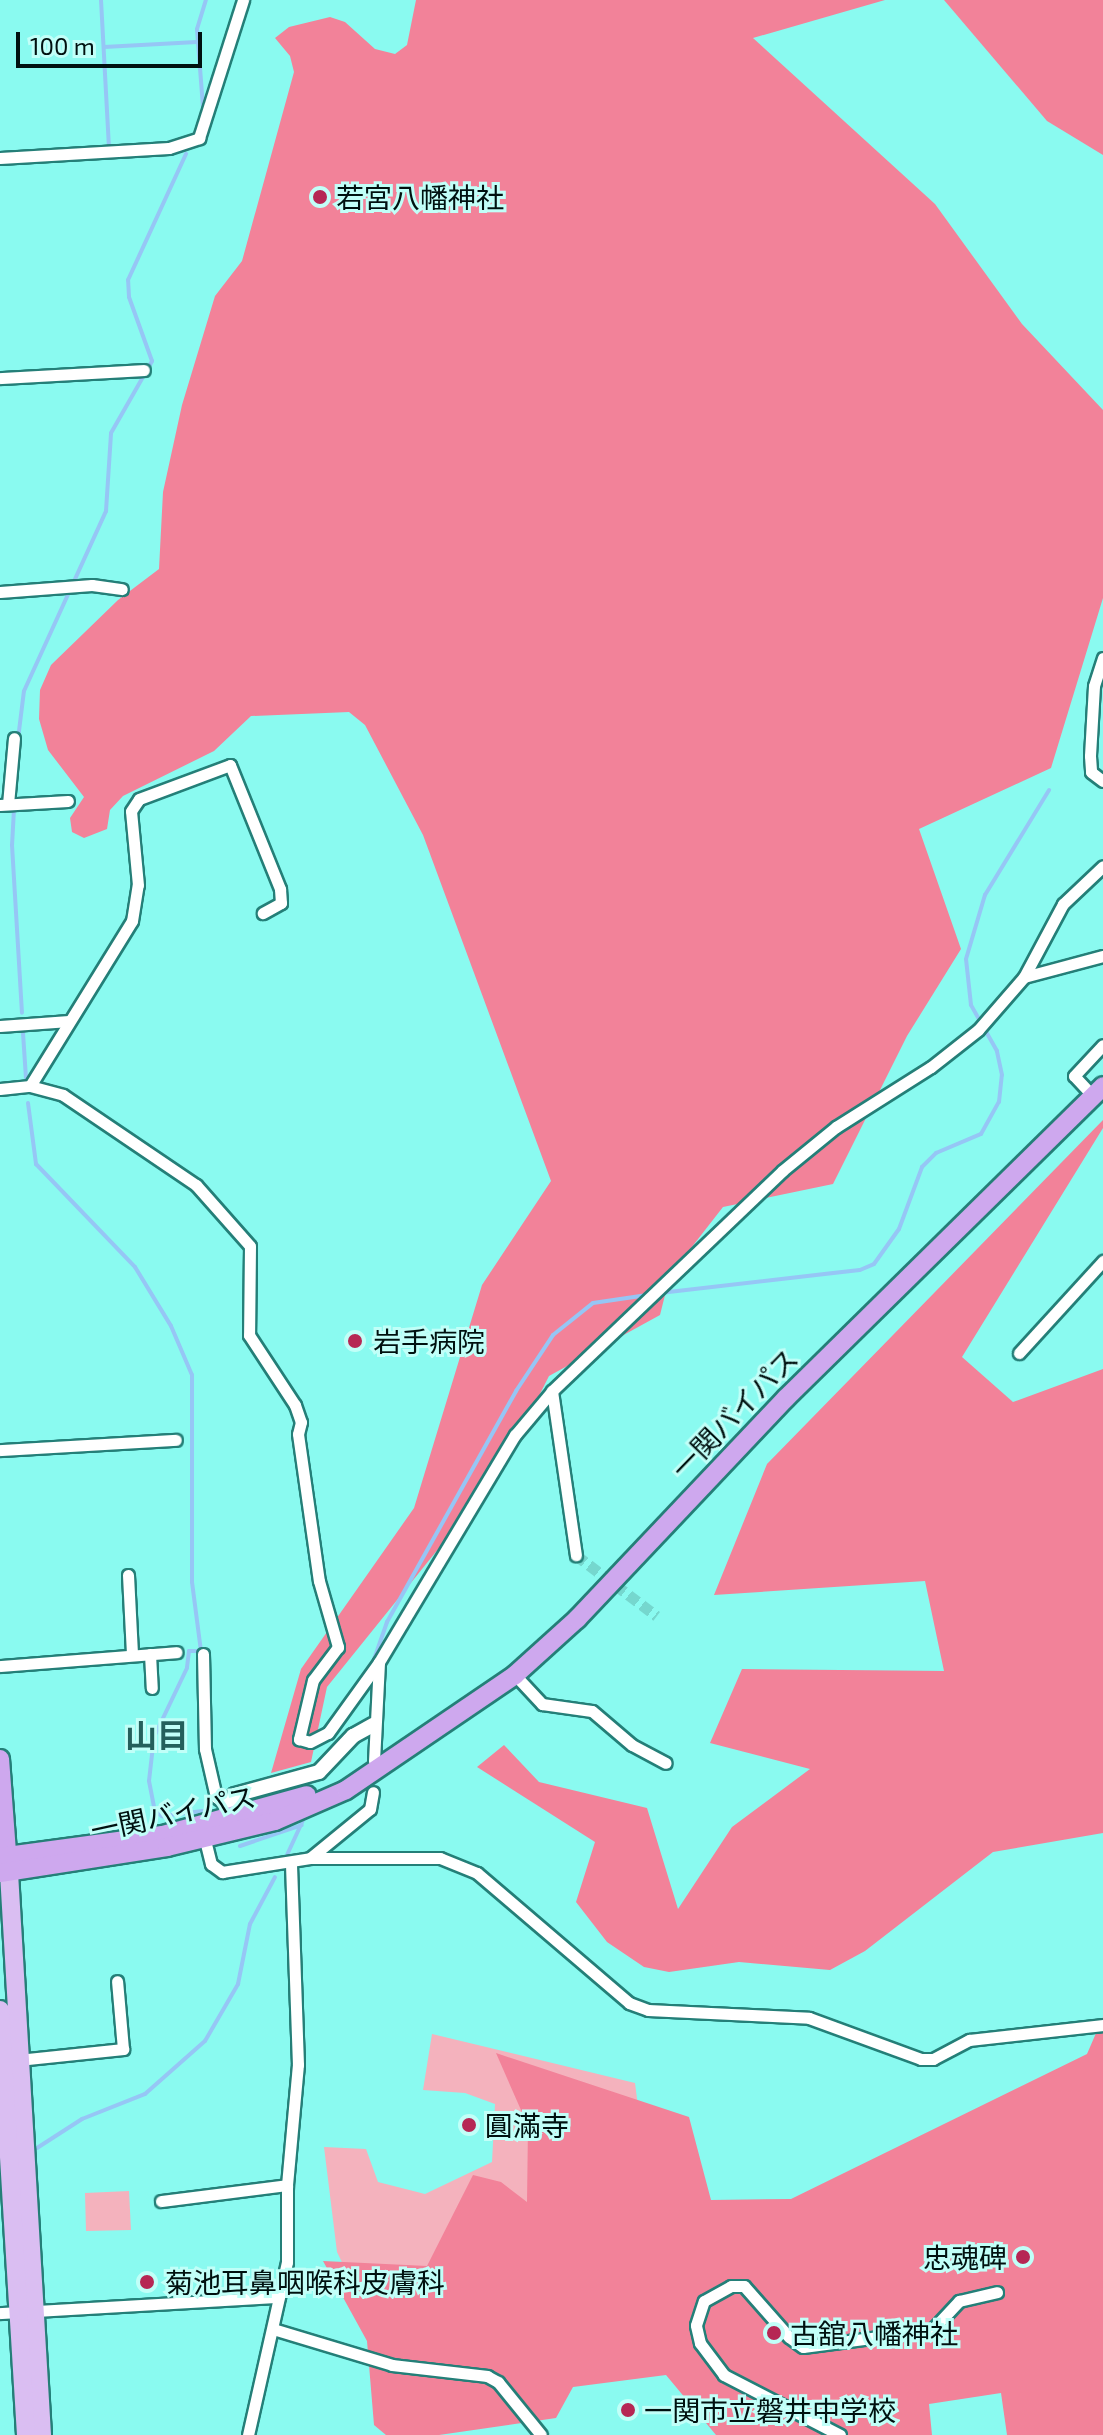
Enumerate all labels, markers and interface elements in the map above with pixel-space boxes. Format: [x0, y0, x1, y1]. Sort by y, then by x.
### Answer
scale bar [20, 16, 206, 66]
text: 100 m [30, 31, 95, 60]
place label: 若宮八幡神社 [336, 180, 504, 214]
marker: 若宮八幡神社 [311, 188, 329, 206]
place label: 岩手病院 [373, 1324, 485, 1358]
marker: 岩手病院 [344, 1330, 366, 1352]
street label: 一関バイパス [664, 1341, 804, 1485]
district label: 山目 [125, 1715, 189, 1753]
street label: 一関バイパス [87, 1779, 259, 1847]
place label: 圓滿寺 [485, 2108, 569, 2142]
marker: 圓滿寺 [460, 2116, 478, 2134]
place label: 忠魂碑 [923, 2240, 1007, 2274]
marker: 忠魂碑 [1014, 2248, 1032, 2266]
place label: 菊池耳鼻咽喉科皮膚科 [165, 2265, 445, 2299]
marker: 菊池耳鼻咽喉科皮膚科 [136, 2271, 158, 2293]
place label: 古舘八幡神社 [790, 2316, 958, 2350]
marker: 古舘八幡神社 [765, 2324, 783, 2342]
place label: 一関市立磐井中学校 [644, 2393, 896, 2427]
marker: 一関市立磐井中学校 [619, 2401, 637, 2419]

